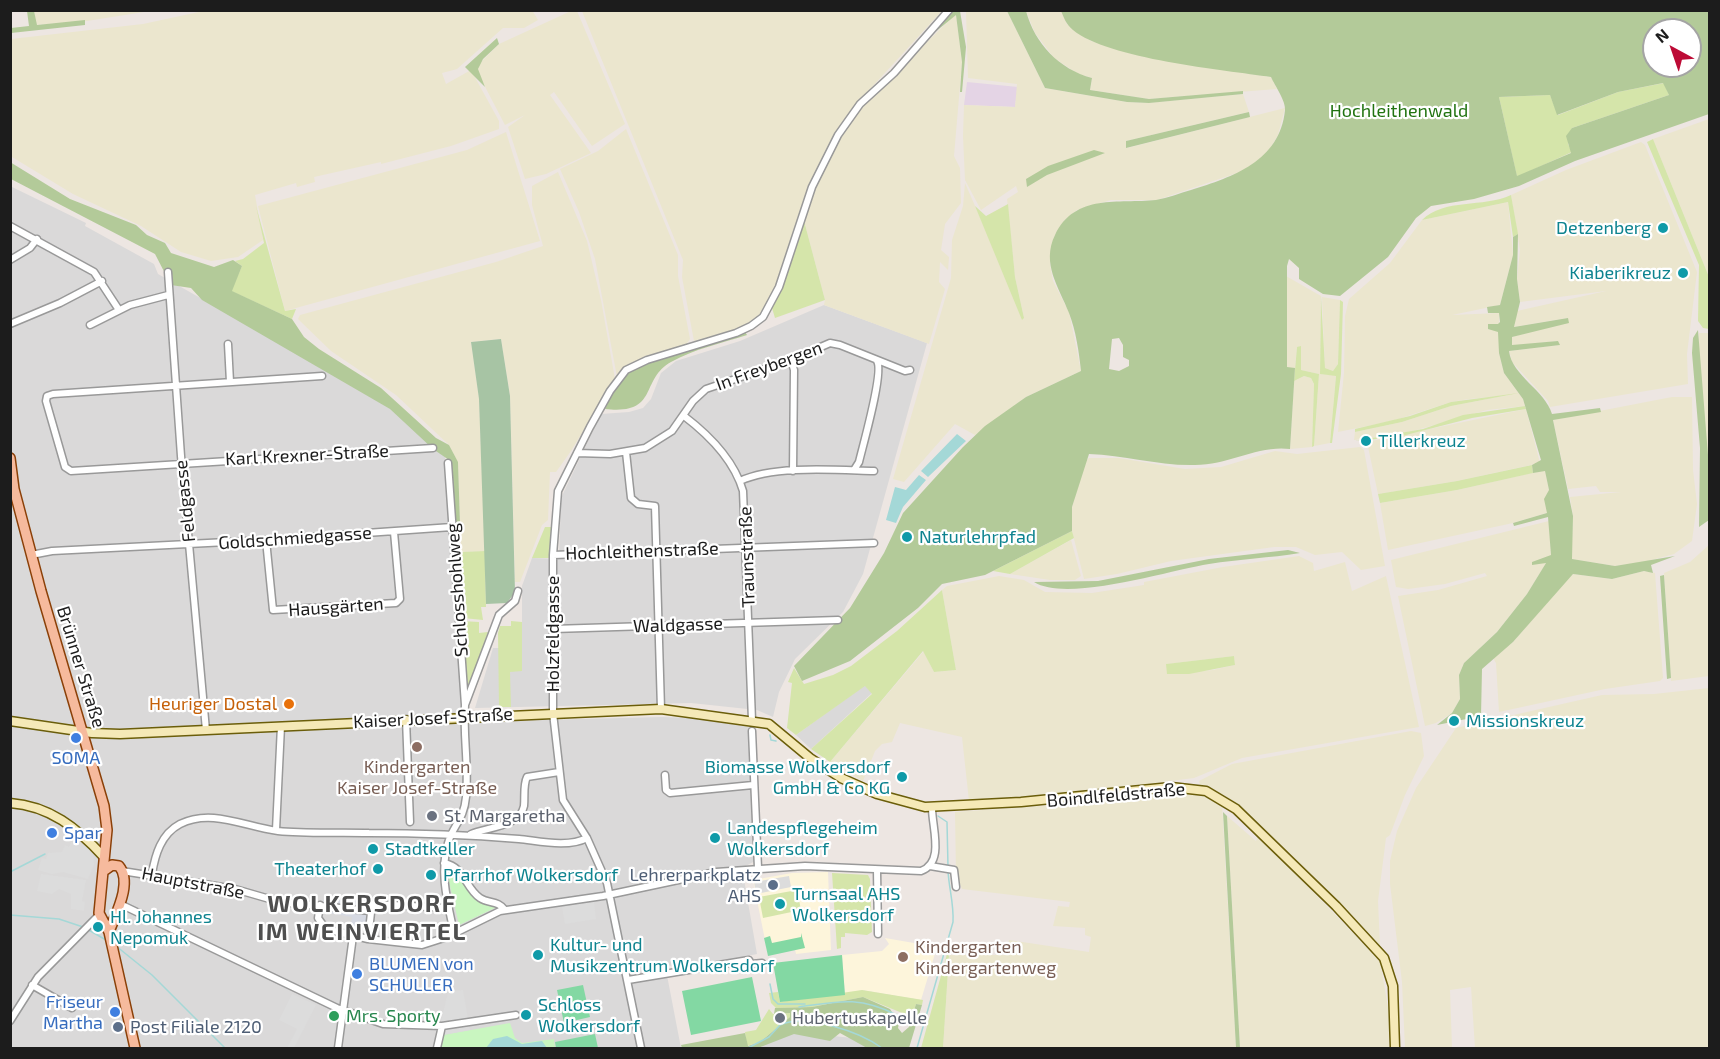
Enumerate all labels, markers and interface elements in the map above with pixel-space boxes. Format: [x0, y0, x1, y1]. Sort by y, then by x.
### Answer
north arrow [1642, 18, 1702, 78]
text: N [1651, 24, 1672, 46]
park label: Hochleithenwald [1330, 100, 1468, 122]
place label: Detzenberg [1556, 217, 1651, 239]
marker: Detzenberg [1656, 221, 1670, 235]
place label: Kiaberikreuz [1569, 262, 1671, 284]
marker: Kiaberikreuz [1676, 266, 1690, 280]
street label: In Freybergen [713, 337, 825, 395]
place label: Tillerkreuz [1378, 430, 1466, 452]
marker: Tillerkreuz [1359, 434, 1373, 448]
street label: Karl Krexner-Straße [225, 440, 389, 470]
street label: Feldgasse [170, 459, 200, 543]
street label: Traunstraße [734, 506, 760, 608]
street label: Goldschmiedgasse [218, 522, 372, 554]
street label: Schlosshohlweg [442, 522, 472, 658]
place label: Naturlehrpfad [919, 526, 1036, 548]
marker: Naturlehrpfad [900, 530, 914, 544]
street label: Hochleithenstraße [565, 538, 719, 564]
street label: Holzfeldgasse [542, 576, 564, 692]
street label: Hausgärten [288, 593, 384, 621]
street label: Brünner Straße [52, 603, 110, 731]
street label: Waldgasse [633, 613, 723, 637]
place label: Heuriger Dostal [149, 693, 277, 715]
marker: Heuriger Dostal [282, 697, 296, 711]
street label: Kaiser Josef-Straße [352, 703, 514, 733]
place label: Missionskreuz [1466, 710, 1584, 732]
marker: Missionskreuz [1447, 714, 1461, 728]
marker: SOMA [69, 731, 83, 745]
marker: Kindergarten Kaiser Josef-Straße [410, 740, 424, 754]
place label: SOMA [51, 747, 101, 769]
place label: Kindergarten Kaiser Josef-Straße [337, 756, 497, 798]
place label: Biomasse Wolkersdorf GmbH & Co KG [705, 756, 890, 798]
marker: Biomasse Wolkersdorf GmbH & Co KG [895, 770, 909, 784]
street label: Boindlfeldstraße [1046, 778, 1186, 812]
place label: St. Margaretha [444, 805, 565, 827]
marker: St. Margaretha [425, 809, 439, 823]
place label: Landespflegeheim Wolkersdorf [727, 817, 878, 860]
place label: Spar [64, 822, 102, 844]
marker: Spar [45, 826, 59, 840]
marker: Landespflegeheim Wolkersdorf [708, 831, 722, 845]
place label: Stadtkeller [385, 838, 475, 860]
marker: Stadtkeller [366, 842, 380, 856]
place label: Theaterhof [274, 858, 366, 880]
street label: Hauptstraße [140, 862, 246, 904]
marker: Theaterhof [371, 862, 385, 876]
place label: Pfarrhof Wolkersdorf [443, 864, 618, 886]
place label: Lehrerparkplatz AHS [629, 864, 761, 906]
marker: Pfarrhof Wolkersdorf [424, 868, 438, 882]
marker: Lehrerparkplatz AHS [766, 878, 780, 892]
place label: Turnsaal AHS Wolkersdorf [792, 883, 900, 926]
district label: WOLKERSDORF IM WEINVIERTEL [257, 890, 467, 946]
marker: Turnsaal AHS Wolkersdorf [773, 897, 787, 911]
place label: Hl. Johannes Nepomuk [110, 906, 212, 948]
marker: Hl. Johannes Nepomuk [91, 920, 105, 934]
place label: Kultur- und Musikzentrum Wolkersdorf [550, 934, 774, 976]
place label: Kindergarten Kindergartenweg [915, 936, 1056, 978]
marker: Kultur- und Musikzentrum Wolkersdorf [531, 948, 545, 962]
marker: Kindergarten Kindergartenweg [896, 950, 910, 964]
place label: BLUMEN von SCHULLER [369, 953, 474, 996]
marker: BLUMEN von SCHULLER [350, 967, 364, 981]
place label: Friseur Martha [43, 991, 103, 1034]
place label: Schloss Wolkersdorf [538, 994, 640, 1036]
marker: Friseur Martha [108, 1005, 122, 1019]
place label: Mrs. Sporty [346, 1005, 441, 1027]
place label: Hubertuskapelle [792, 1007, 927, 1029]
marker: Schloss Wolkersdorf [519, 1008, 533, 1022]
marker: Mrs. Sporty [327, 1009, 341, 1023]
marker: Hubertuskapelle [773, 1011, 787, 1025]
place label: Post Filiale 2120 [130, 1016, 262, 1038]
marker: Post Filiale 2120 [111, 1020, 125, 1034]

